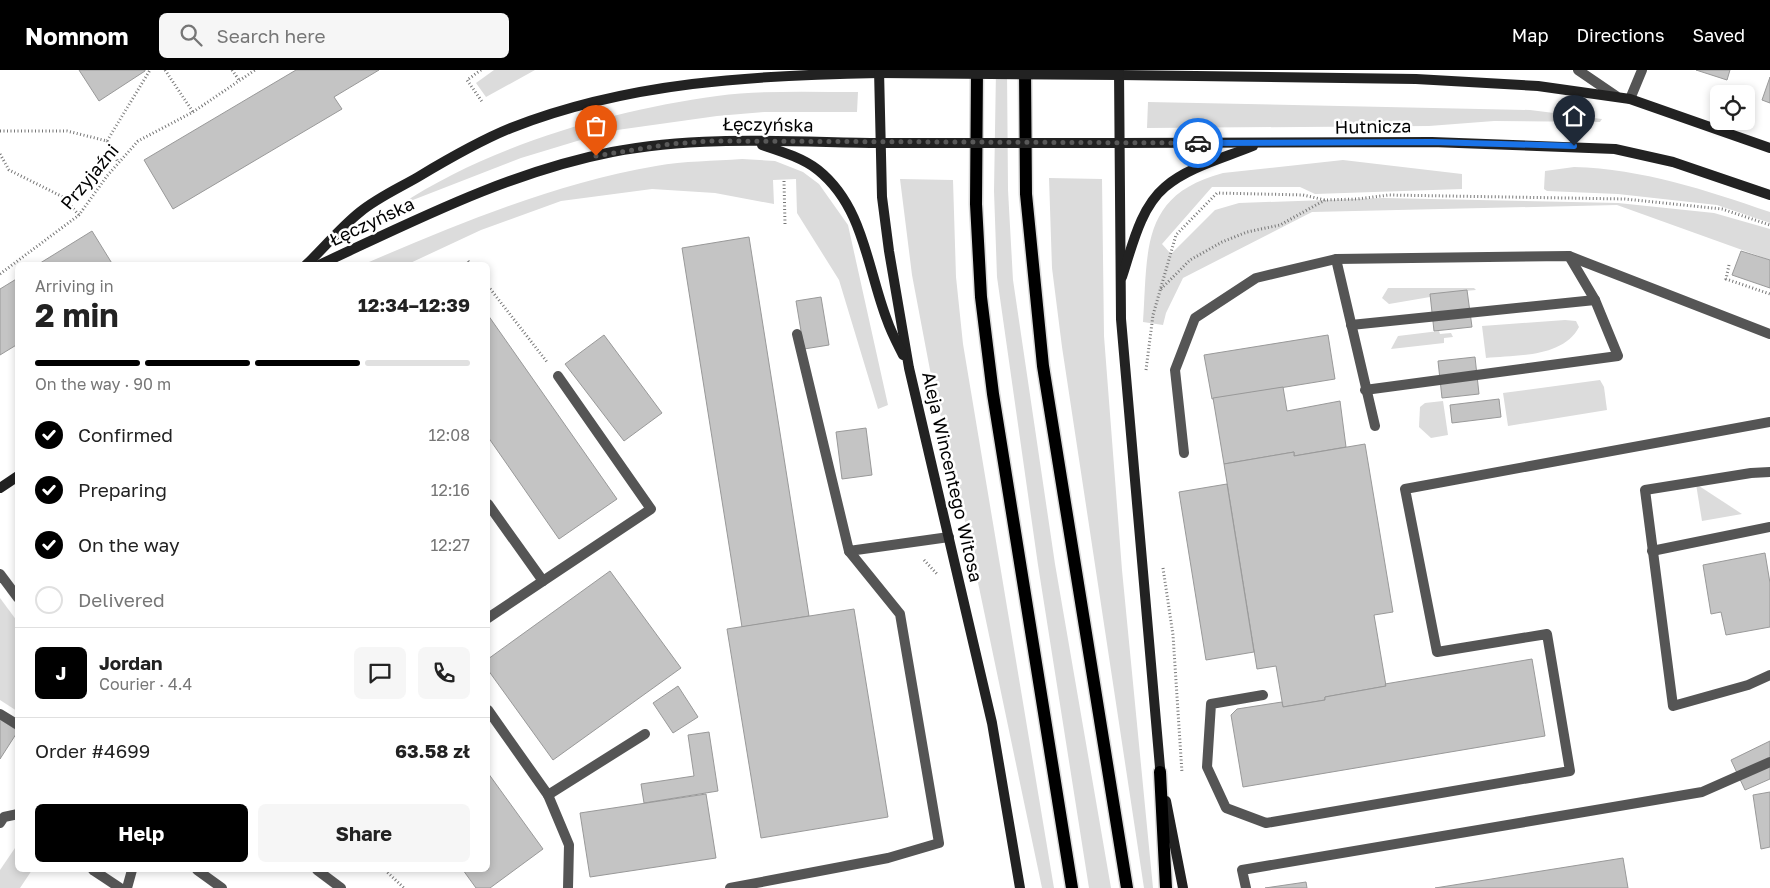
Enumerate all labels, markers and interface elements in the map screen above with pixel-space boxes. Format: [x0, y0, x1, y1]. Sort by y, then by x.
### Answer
search box [159, 13, 509, 58]
text: Nomnom [25, 21, 129, 50]
icon: search [177, 21, 205, 49]
text: Search here [217, 24, 325, 47]
text: Map [1512, 24, 1548, 46]
text: Directions [1576, 24, 1664, 46]
text: Saved [1692, 24, 1745, 46]
map controls [1710, 85, 1755, 130]
button: locate [1710, 85, 1755, 130]
pin [1553, 95, 1595, 146]
icon: home [1560, 102, 1588, 130]
pin [575, 105, 617, 156]
icon: bag [582, 112, 610, 140]
street label: Łęczyńska [722, 112, 814, 136]
street label: Hutnicza [1334, 114, 1412, 138]
courier [1173, 118, 1223, 168]
icon: car [1184, 129, 1212, 157]
street label: Przyjaźni [56, 139, 123, 213]
street label: Łęczyńska [326, 192, 417, 250]
text: Arriving in [35, 276, 114, 296]
text: 12:34–12:39 [358, 293, 470, 316]
text: 2 min [35, 296, 119, 334]
street label: Aleja Wincentego Witosa [918, 369, 988, 584]
text: On the way · 90 m [35, 374, 171, 394]
icon: check [35, 421, 63, 449]
text: Confirmed [78, 423, 173, 446]
text: 12:08 [428, 425, 470, 445]
icon: check [35, 476, 63, 504]
text: Preparing [78, 478, 167, 501]
text: 12:16 [431, 480, 470, 500]
icon: check [35, 531, 63, 559]
text: On the way [78, 533, 180, 556]
text: 12:27 [430, 535, 470, 555]
text: Delivered [78, 588, 165, 611]
button: chat [354, 647, 406, 699]
button: phone [418, 647, 470, 699]
text: Jordan [99, 651, 163, 674]
text: J [56, 661, 66, 684]
text: Courier · 4.4 [99, 674, 192, 694]
text: Order #4699 [35, 739, 150, 762]
text: 63.58 zł [395, 739, 470, 762]
button: Help [35, 804, 248, 862]
button: Share [258, 804, 470, 862]

